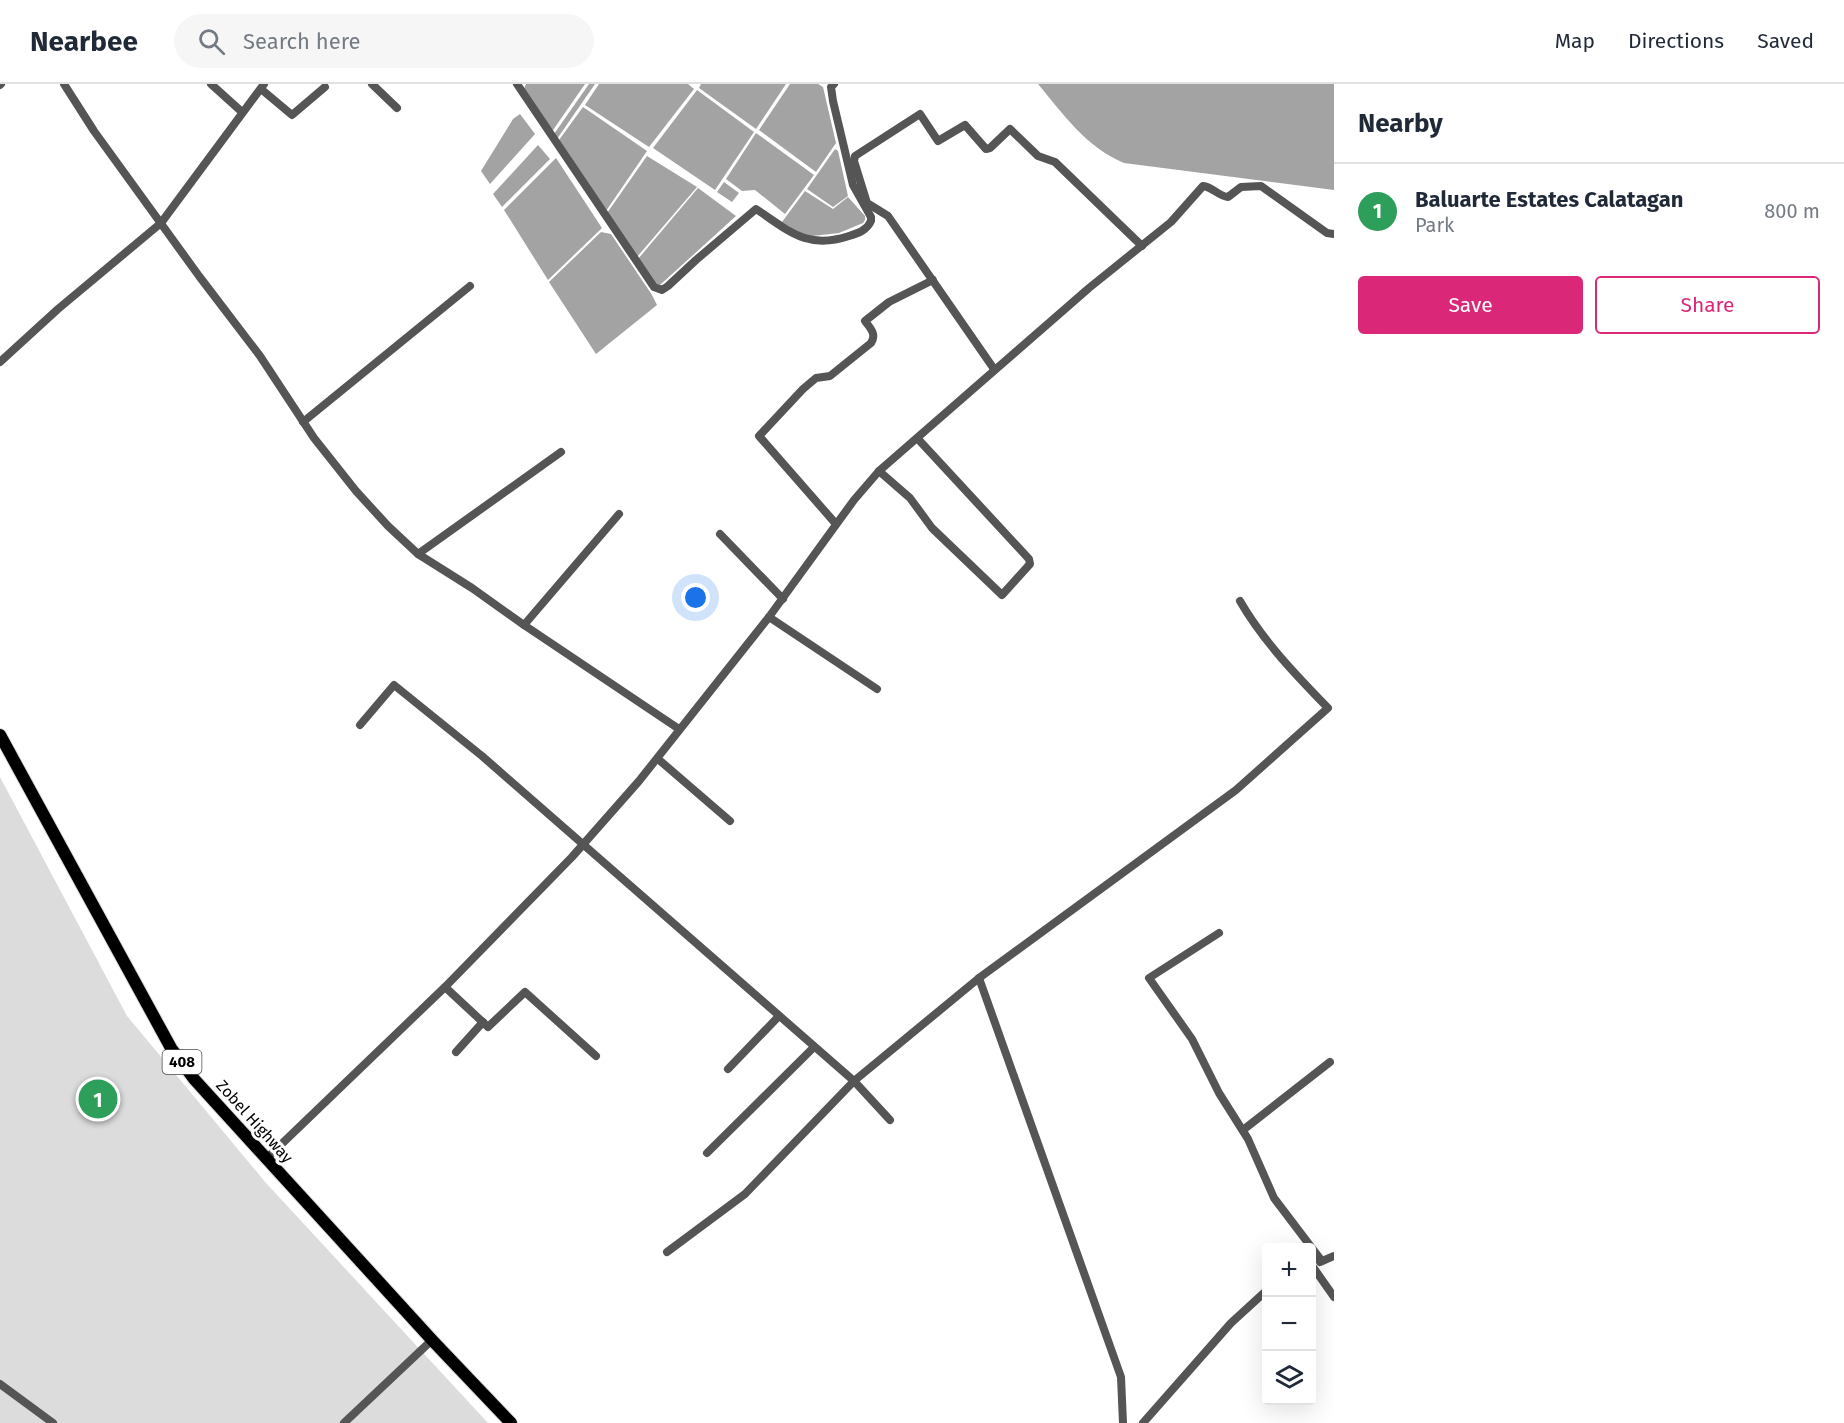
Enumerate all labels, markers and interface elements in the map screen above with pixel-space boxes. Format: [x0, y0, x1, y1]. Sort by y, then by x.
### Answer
search box [174, 14, 594, 68]
text: Nearbee [30, 25, 138, 58]
icon: search [195, 25, 228, 58]
text: Search here [243, 28, 360, 55]
text: Map [1555, 28, 1595, 54]
text: Directions [1628, 28, 1724, 54]
text: Saved [1757, 28, 1814, 54]
text: Nearby [1358, 108, 1443, 139]
text: Baluarte Estates Calatagan [1415, 186, 1684, 213]
text: 1 [1373, 199, 1382, 223]
text: 800 m [1764, 199, 1820, 223]
text: Park [1415, 213, 1454, 237]
button: Save [1358, 276, 1583, 334]
button: Share [1595, 276, 1820, 334]
your location [681, 583, 710, 612]
road number: 408 [162, 1050, 201, 1074]
pin: 1 [78, 1076, 118, 1122]
street label: Zobel Highway [212, 1076, 297, 1167]
map controls [1262, 1243, 1316, 1405]
button: + [1262, 1243, 1316, 1297]
button: − [1262, 1297, 1316, 1351]
button: layers [1262, 1351, 1316, 1405]

